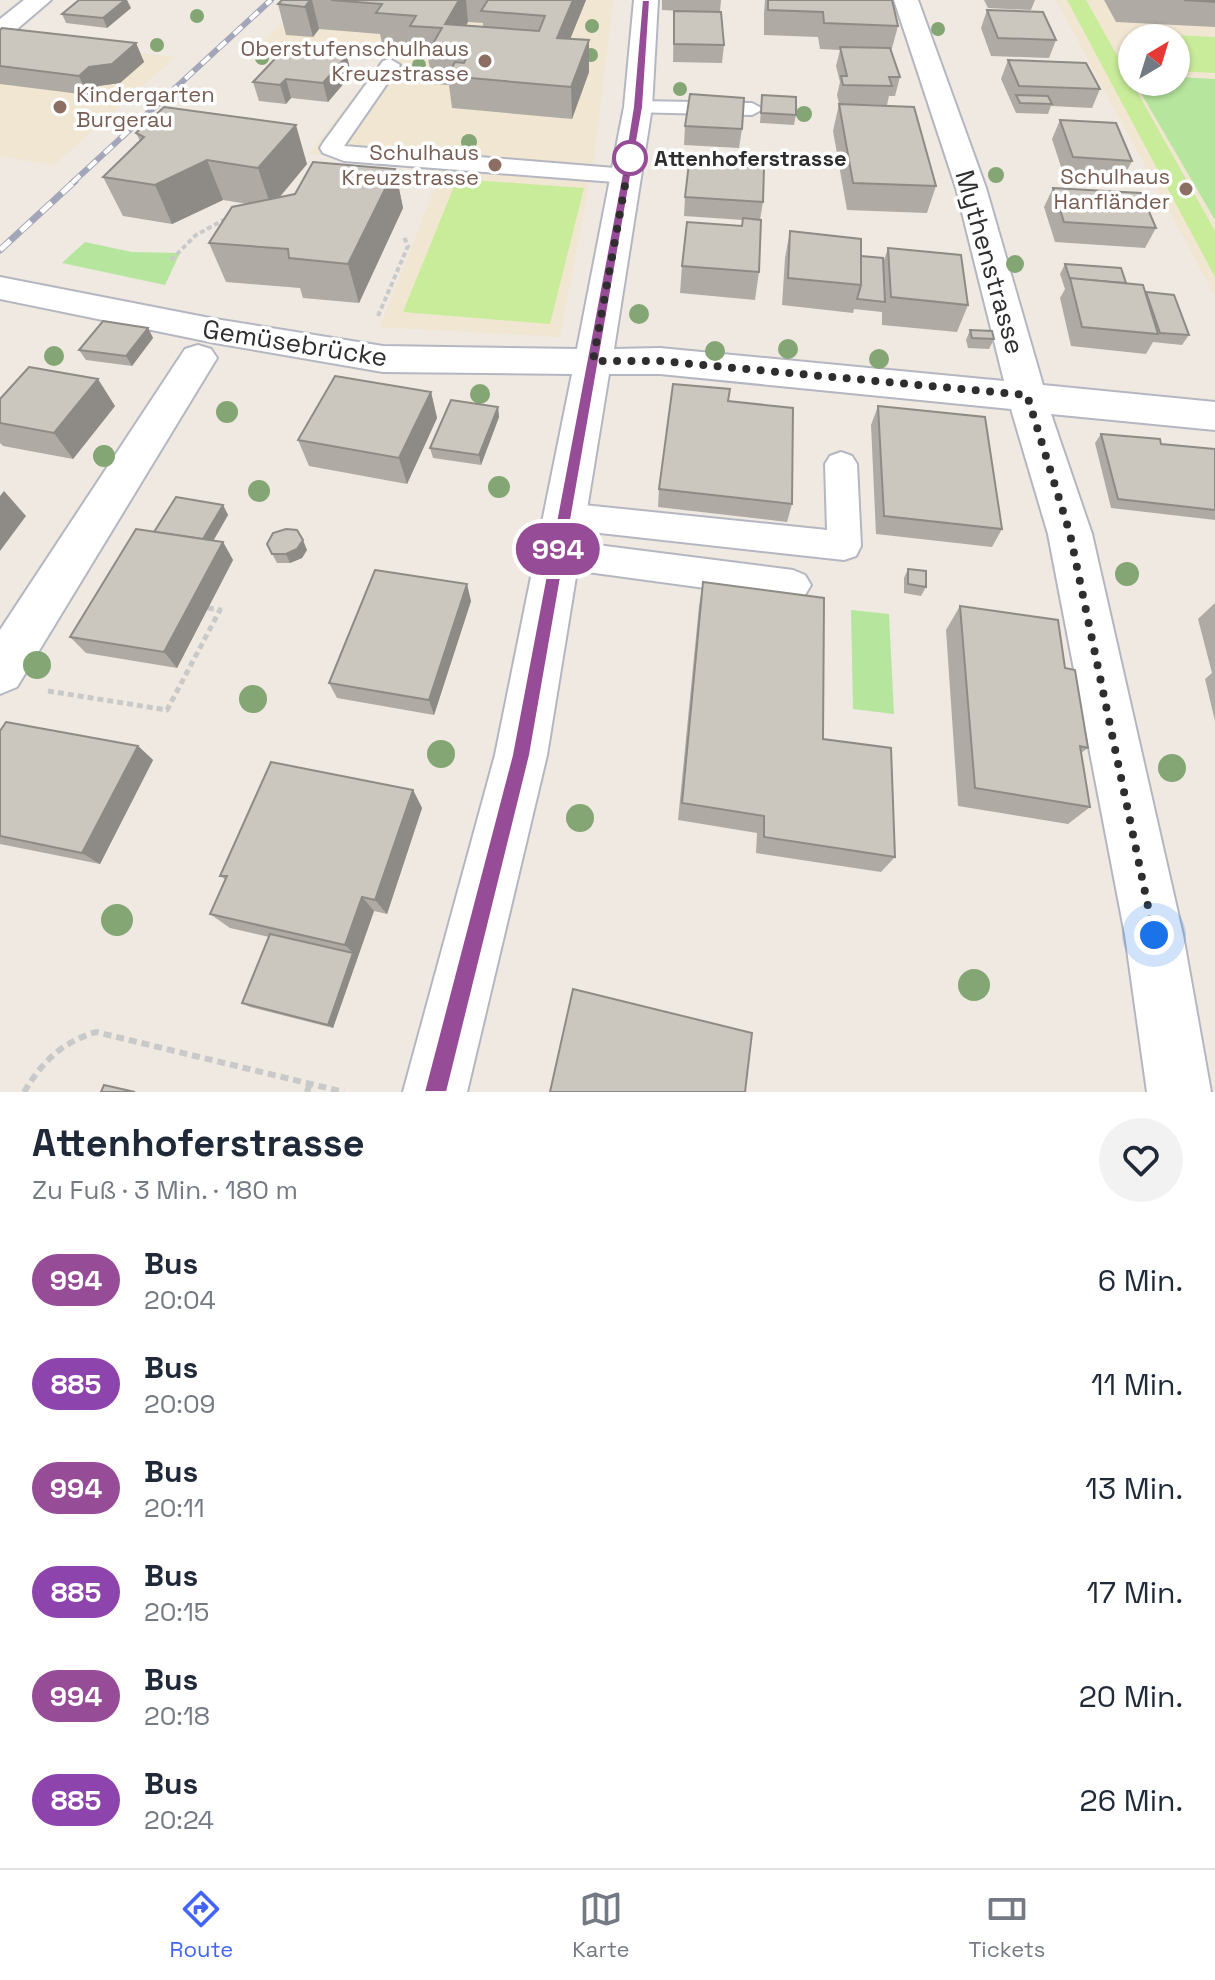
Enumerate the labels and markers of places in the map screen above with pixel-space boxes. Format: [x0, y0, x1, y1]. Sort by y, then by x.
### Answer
place label: Oberstufenschulhaus Kreuzstrasse [241, 34, 469, 87]
marker: Oberstufenschulhaus Kreuzstrasse [476, 52, 494, 70]
place label: Kindergarten Burgerau [76, 80, 215, 133]
marker: Kindergarten Burgerau [51, 98, 69, 116]
place label: Schulhaus Kreuzstrasse [342, 138, 479, 191]
marker: Attenhoferstrasse [613, 141, 647, 175]
place label: Attenhoferstrasse [654, 144, 847, 172]
marker: Schulhaus Kreuzstrasse [486, 156, 504, 174]
place label: Schulhaus Hanfländer [1054, 162, 1170, 215]
marker: Schulhaus Hanfländer [1177, 180, 1195, 198]

